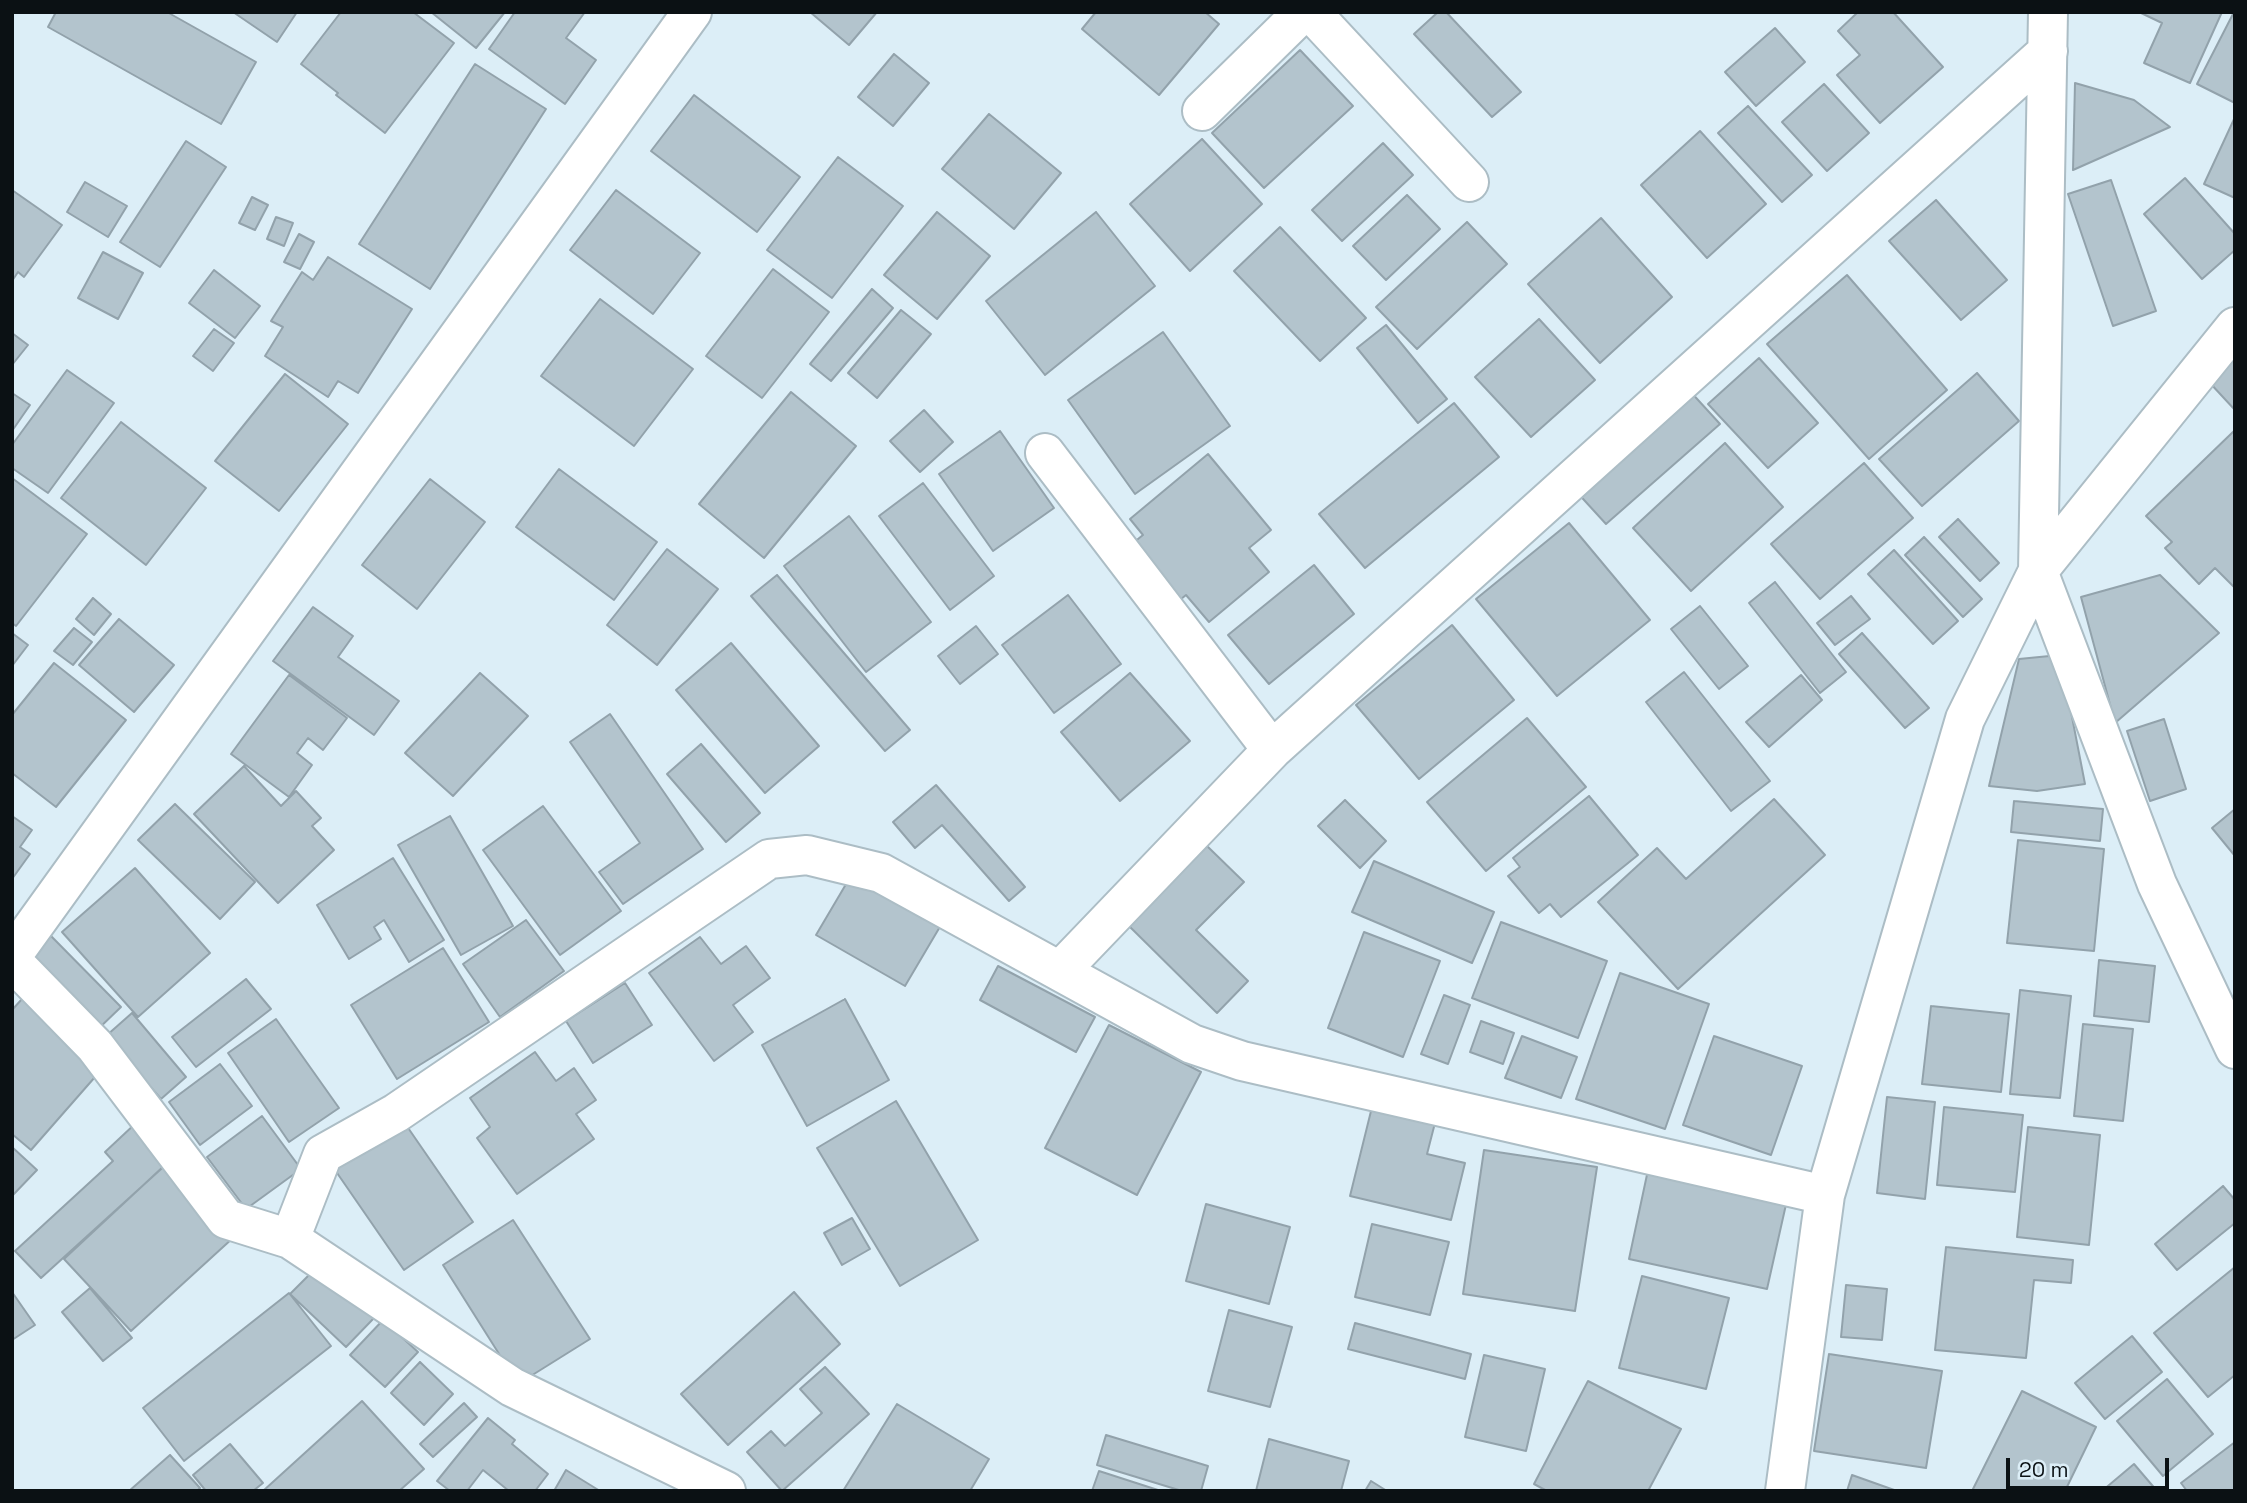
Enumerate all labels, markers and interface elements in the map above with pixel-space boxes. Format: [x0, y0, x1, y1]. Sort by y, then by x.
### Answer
scale bar [2009, 1444, 2172, 1488]
text: 20 m [2019, 1456, 2069, 1483]

